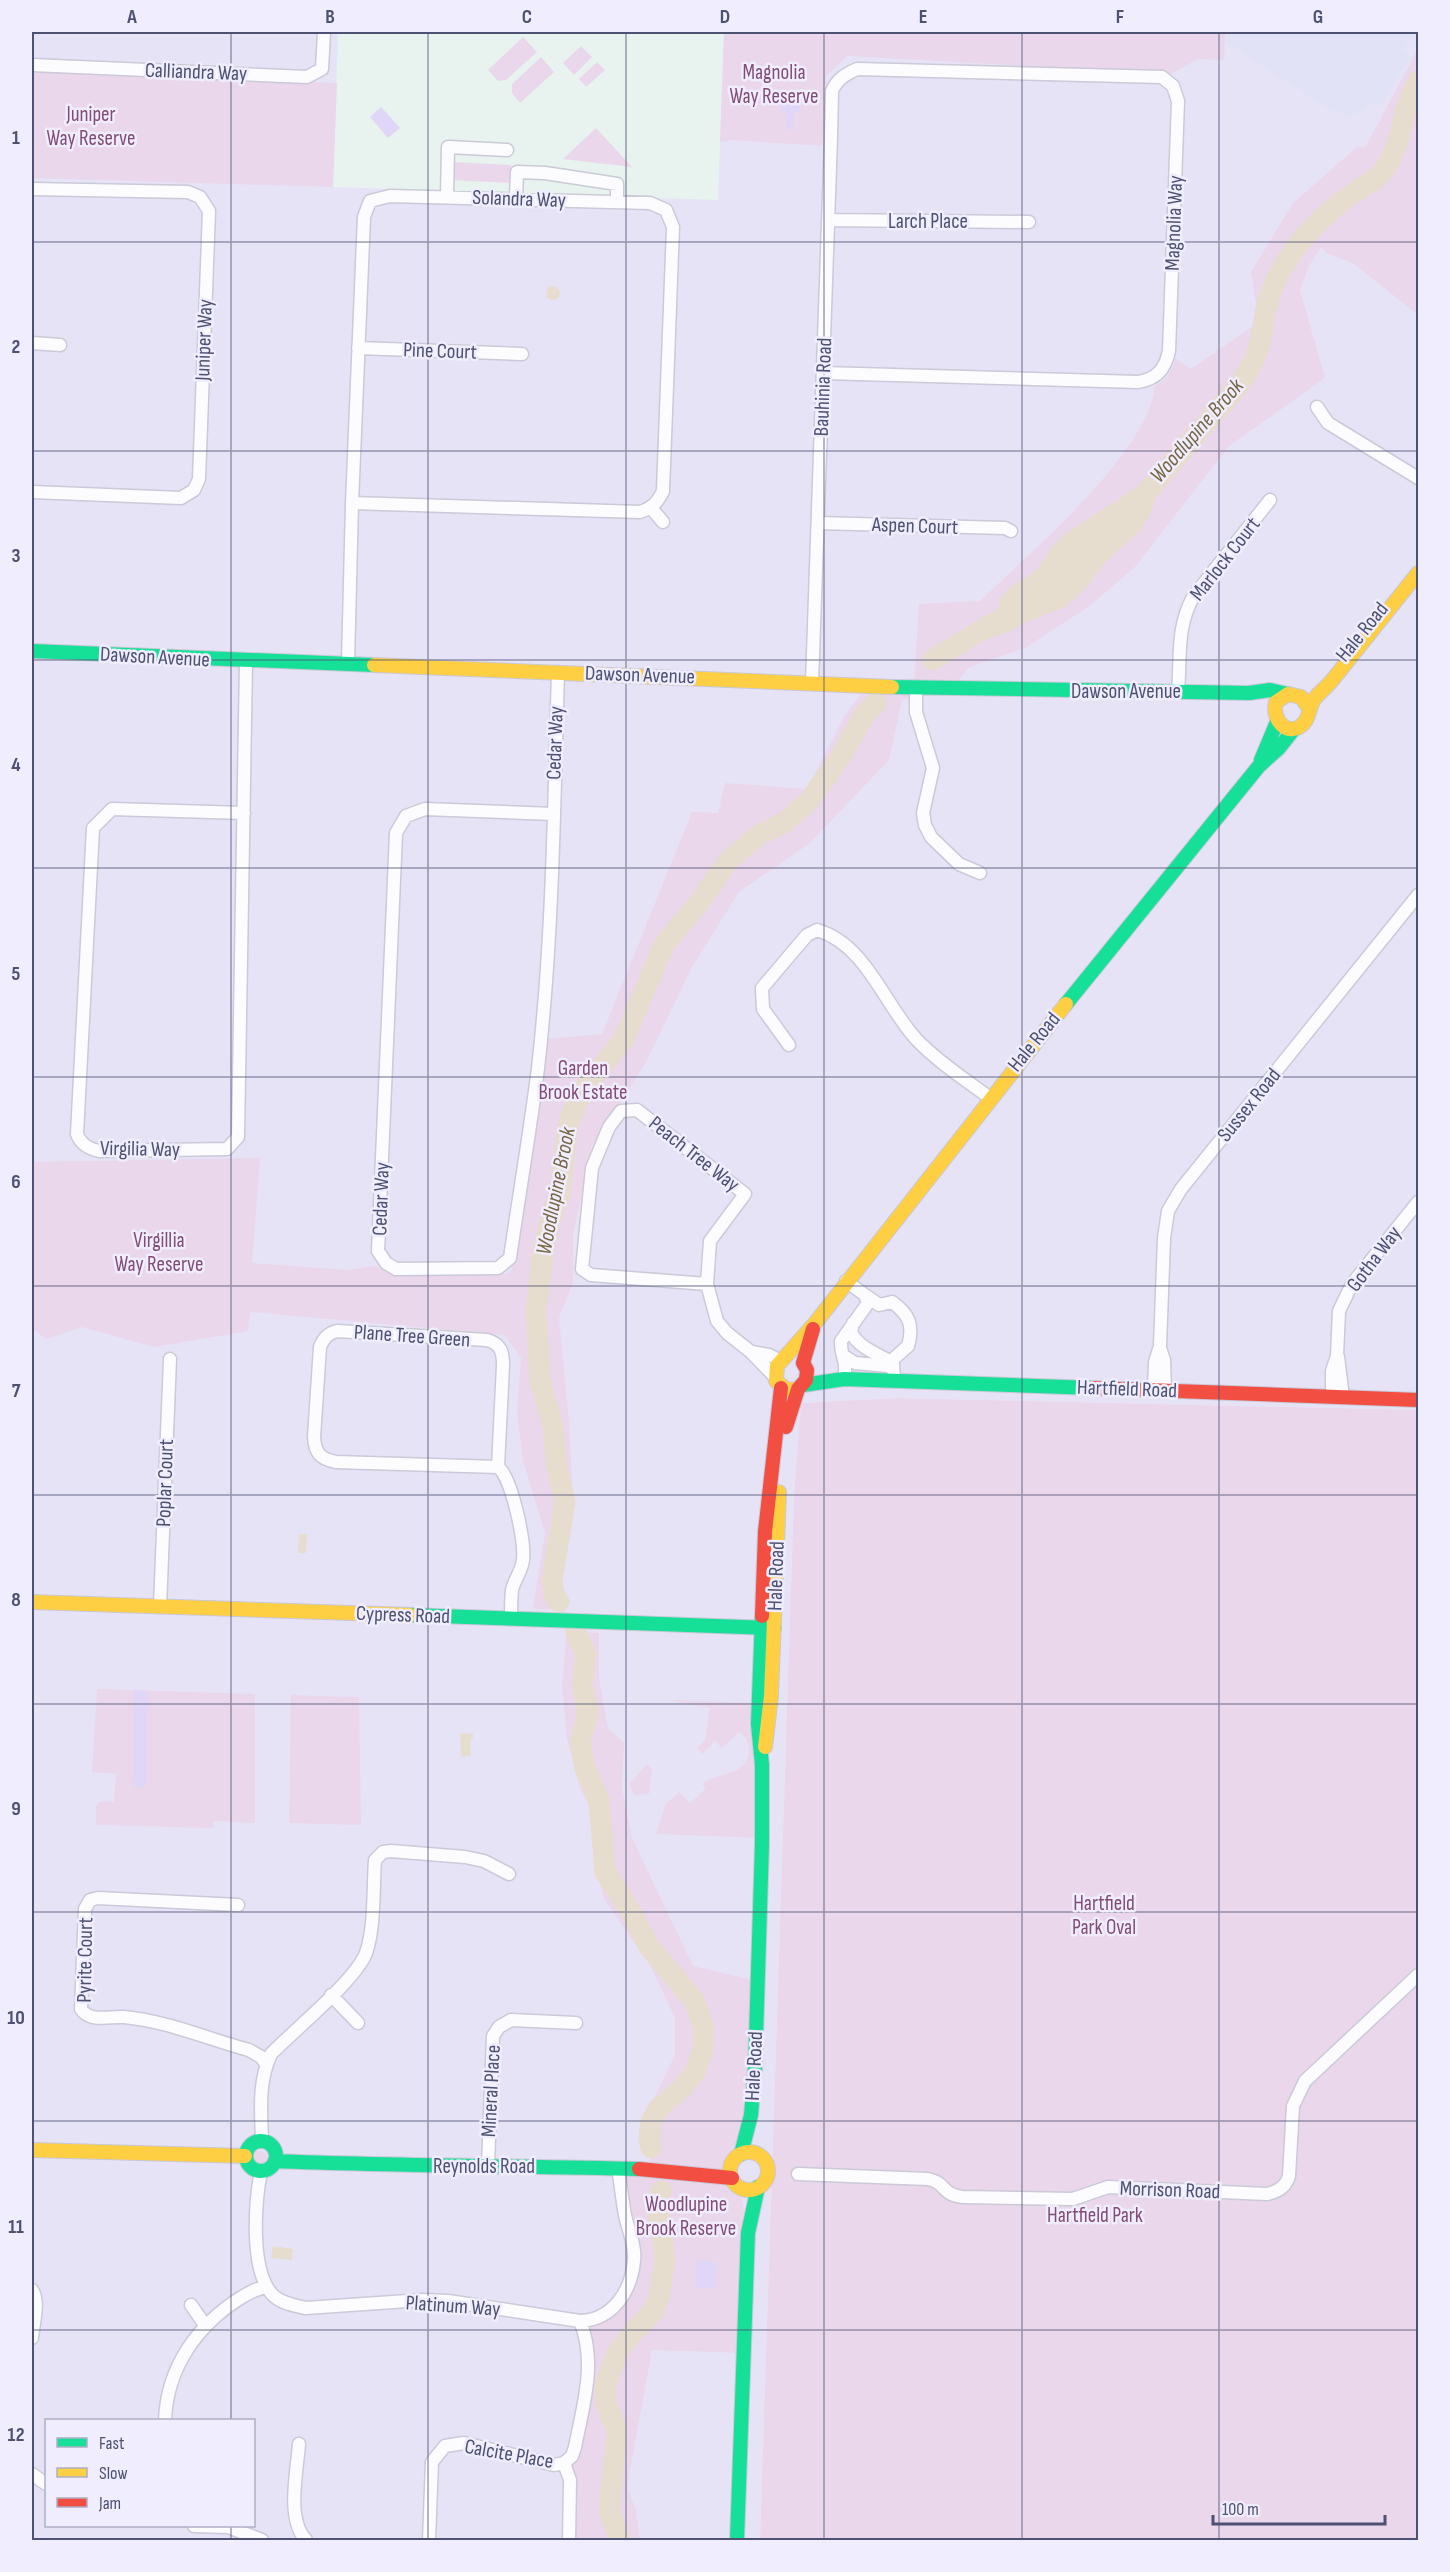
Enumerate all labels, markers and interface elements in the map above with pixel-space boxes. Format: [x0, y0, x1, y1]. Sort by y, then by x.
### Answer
text: A [126, 5, 137, 29]
text: B [325, 5, 335, 29]
text: C [522, 5, 532, 29]
text: D [720, 5, 730, 29]
text: E [919, 5, 927, 29]
text: F [1116, 5, 1124, 29]
text: G [1313, 5, 1323, 29]
street label: Calliandra Way [145, 58, 247, 86]
park label: Magnolia Way Reserve [730, 60, 818, 109]
park label: Juniper Way Reserve [47, 102, 135, 151]
text: 1 [12, 126, 20, 150]
street label: Magnolia Way [1160, 175, 1188, 271]
street label: Solandra Way [472, 185, 566, 213]
street label: Larch Place [888, 209, 968, 234]
street label: Juniper Way [190, 299, 218, 382]
text: 2 [12, 335, 20, 359]
street label: Pine Court [403, 337, 477, 365]
street label: Bauhinia Road [809, 337, 837, 437]
water label: Woodlupine Brook [1144, 373, 1250, 489]
street label: Aspen Court [870, 512, 959, 540]
street label: Marlock Court [1185, 512, 1265, 606]
text: 3 [12, 544, 21, 568]
street label: Hale Road [1330, 597, 1394, 667]
street label: Dawson Avenue [99, 642, 211, 672]
street label: Dawson Avenue [585, 661, 695, 689]
street label: Dawson Avenue [1071, 679, 1181, 704]
street label: Cedar Way [541, 706, 569, 780]
text: 4 [11, 753, 21, 777]
text: 5 [12, 962, 21, 986]
street label: Hale Road [1002, 1007, 1066, 1077]
park label: Garden Brook Estate [538, 1056, 628, 1105]
street label: Sussex Road [1212, 1063, 1286, 1147]
street label: Peach Tree Way [644, 1111, 744, 1197]
water label: Woodlupine Brook [530, 1124, 582, 1257]
street label: Virgilia Way [100, 1136, 180, 1162]
street label: Cedar Way [367, 1162, 395, 1236]
text: 6 [11, 1170, 21, 1194]
street label: Gotha Way [1341, 1221, 1407, 1297]
park label: Virgillia Way Reserve [115, 1228, 203, 1277]
street label: Plane Tree Green [353, 1319, 471, 1353]
street label: Hartfield Road [1077, 1375, 1177, 1403]
text: 7 [12, 1379, 21, 1403]
street label: Poplar Court [151, 1439, 179, 1527]
street label: Hale Road [762, 1541, 790, 1611]
text: 8 [11, 1588, 21, 1612]
street label: Cypress Road [355, 1601, 451, 1629]
text: 9 [11, 1797, 21, 1821]
park label: Hartfield Park Oval [1072, 1891, 1136, 1940]
street label: Pyrite Court [72, 1917, 98, 2003]
text: 10 [7, 2006, 25, 2030]
street label: Hale Road [740, 2031, 768, 2101]
street label: Mineral Place [476, 2044, 506, 2138]
street label: Reynolds Road [433, 2154, 535, 2179]
street label: Morrison Road [1119, 2176, 1221, 2204]
park label: Woodlupine Brook Reserve [636, 2192, 736, 2241]
park label: Hartfield Park [1047, 2203, 1143, 2228]
text: 11 [8, 2215, 24, 2239]
street label: Platinum Way [405, 2290, 501, 2322]
legend [45, 2419, 255, 2527]
text: 12 [8, 2423, 24, 2447]
text: Fast [99, 2433, 125, 2454]
street label: Calcite Place [463, 2434, 555, 2474]
text: Slow [99, 2463, 128, 2484]
scale bar [1213, 2488, 1386, 2526]
text: Jam [98, 2493, 121, 2514]
text: 100 m [1222, 2499, 1259, 2520]

